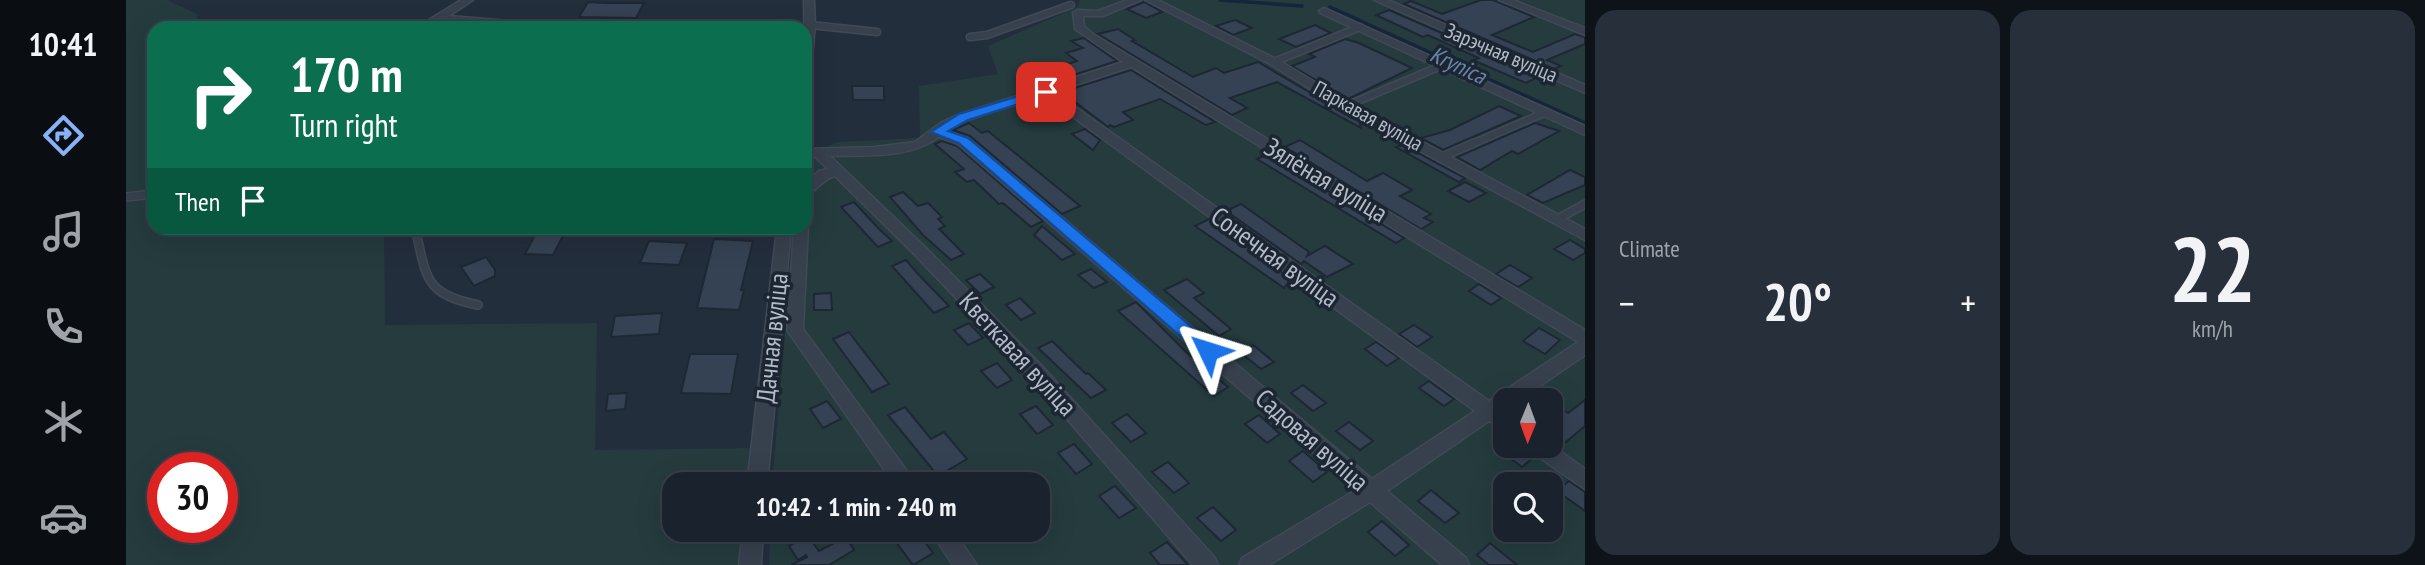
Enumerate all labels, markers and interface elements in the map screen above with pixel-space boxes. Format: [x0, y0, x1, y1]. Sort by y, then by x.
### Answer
street label: Зарэчная вуліца [1441, 17, 1562, 88]
text: 10:41 [28, 23, 98, 65]
water label: Krynica [1426, 39, 1492, 91]
text: 170 m [290, 42, 403, 106]
icon: right [175, 49, 266, 140]
pin [1016, 62, 1076, 122]
icon: arrive [1027, 73, 1065, 111]
street label: Паркавая вуліца [1309, 74, 1428, 157]
text: Turn right [290, 104, 398, 146]
icon: directions [39, 111, 88, 160]
street label: Зялёная вуліца [1259, 130, 1394, 229]
icon: arrive [234, 182, 272, 220]
text: Then [175, 185, 220, 218]
street label: Сонечная вуліца [1205, 199, 1346, 314]
icon: music [39, 207, 88, 256]
text: 22 [2169, 209, 2256, 327]
text: Climate [1619, 234, 1680, 263]
text: 20° [1763, 268, 1832, 335]
street label: Дачная вуліца [748, 272, 795, 404]
text: − [1619, 278, 1635, 327]
text: + [1960, 278, 1976, 327]
street label: Кветкавая вуліца [953, 285, 1084, 422]
icon: phone [39, 302, 88, 351]
position arrow [1171, 314, 1245, 388]
text: km/h [2192, 314, 2233, 343]
street label: Садовая вуліца [1249, 381, 1376, 498]
north arrow [1493, 388, 1563, 458]
map controls [1493, 388, 1563, 542]
icon: climate [39, 397, 88, 446]
speed limit sign: 30 [147, 452, 238, 543]
button: search [1493, 472, 1563, 542]
text: 10:42 · 1 min · 240 m [756, 490, 956, 523]
icon: car [39, 493, 88, 542]

